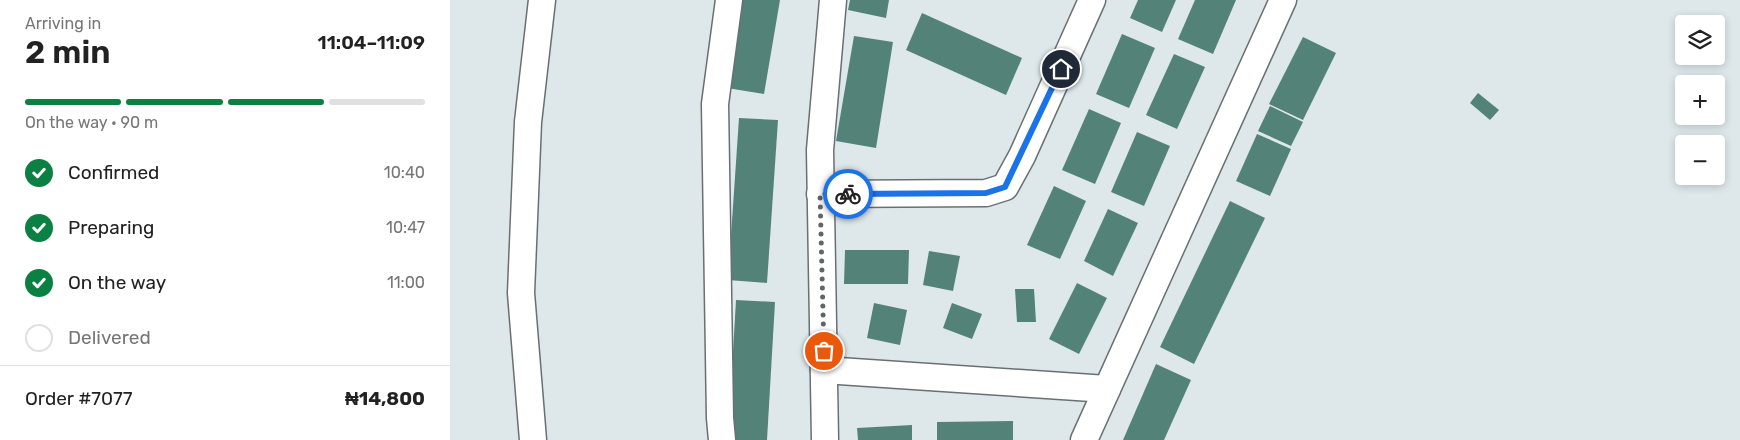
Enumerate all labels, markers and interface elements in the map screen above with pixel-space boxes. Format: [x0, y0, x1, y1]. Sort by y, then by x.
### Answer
text: Arriving in [25, 14, 101, 33]
map controls [1675, 15, 1725, 185]
button: layers [1675, 15, 1725, 65]
text: 11:04–11:09 [318, 31, 425, 54]
text: 2 min [25, 33, 110, 71]
pin [1040, 48, 1082, 90]
icon: home [1047, 55, 1075, 83]
button: + [1675, 75, 1725, 125]
text: On the way · 90 m [25, 113, 158, 132]
button: − [1675, 135, 1725, 185]
icon: check [25, 159, 53, 187]
text: Confirmed [68, 161, 159, 184]
text: 10:40 [384, 163, 425, 182]
courier [823, 169, 873, 219]
icon: bike [834, 180, 862, 208]
icon: check [25, 214, 53, 242]
text: Preparing [68, 216, 154, 239]
text: 10:47 [386, 218, 425, 237]
icon: check [25, 269, 53, 297]
text: On the way [68, 271, 166, 294]
text: 11:00 [387, 273, 425, 292]
text: Delivered [68, 326, 151, 349]
pin [803, 330, 845, 372]
icon: bag [810, 337, 838, 365]
text: Order #7077 [25, 387, 133, 410]
text: ₦14,800 [345, 387, 425, 410]

